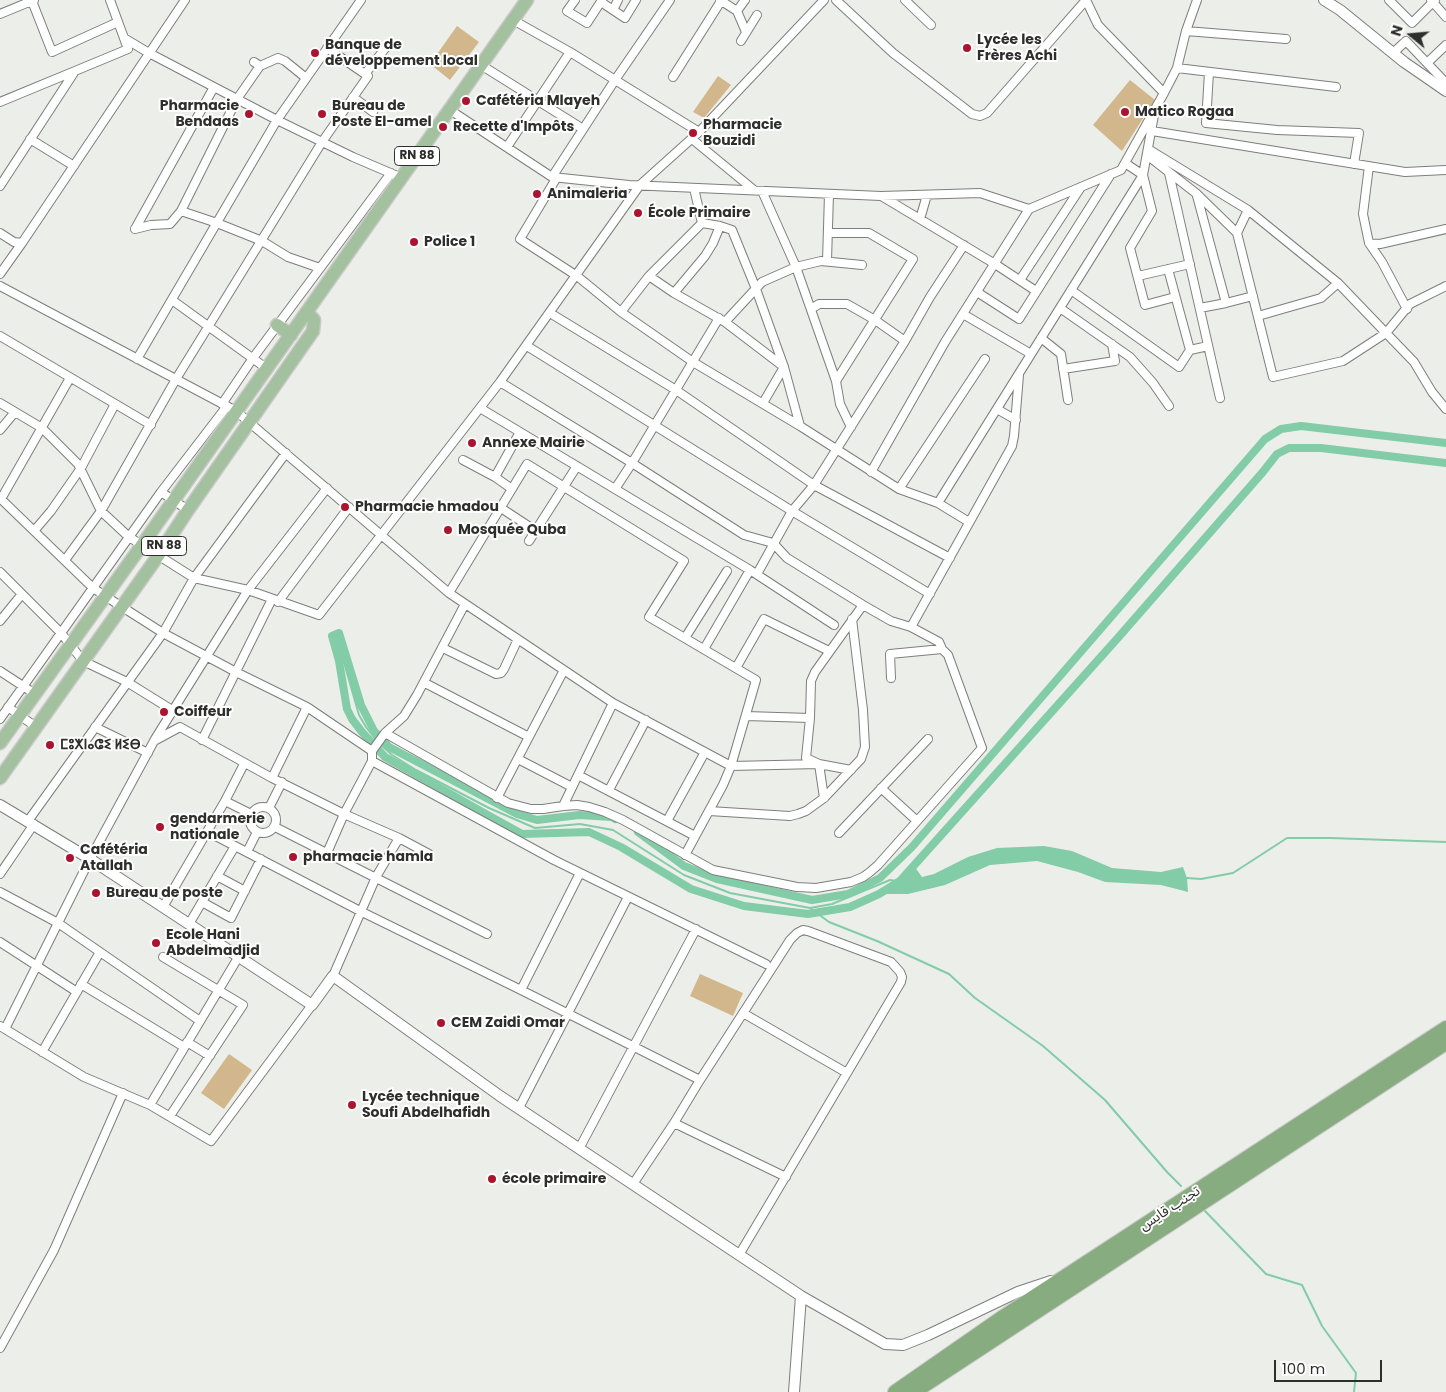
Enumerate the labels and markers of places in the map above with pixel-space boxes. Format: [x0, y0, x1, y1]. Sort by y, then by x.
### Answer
place label: Lycée les Frères Achi [977, 32, 1057, 64]
place label: Banque de développement local [325, 37, 478, 70]
marker: Lycée les Frères Achi [961, 42, 973, 54]
marker: Banque de développement local [309, 47, 321, 59]
place label: Cafétéria Mlayeh [476, 93, 600, 109]
marker: Cafétéria Mlayeh [460, 95, 472, 107]
place label: Pharmacie Bendaas [160, 98, 239, 130]
place label: Bureau de Poste El-amel [332, 98, 432, 130]
place label: Matico Rogaa [1135, 104, 1234, 120]
marker: Matico Rogaa [1119, 106, 1131, 118]
marker: Pharmacie Bendaas [243, 108, 255, 120]
marker: Bureau de Poste El-amel [316, 108, 328, 120]
place label: Pharmacie Bouzidi [703, 117, 782, 150]
place label: Recette d'Impôts [453, 119, 574, 135]
marker: Recette d'Impôts [437, 121, 449, 133]
marker: Pharmacie Bouzidi [687, 127, 699, 139]
place label: Animaleria [547, 186, 628, 202]
marker: Animaleria [531, 188, 543, 200]
place label: École Primaire [648, 205, 751, 221]
marker: École Primaire [632, 207, 644, 219]
place label: Police 1 [424, 234, 475, 250]
marker: Police 1 [408, 236, 420, 248]
place label: Annexe Mairie [482, 435, 585, 451]
marker: Annexe Mairie [466, 437, 478, 449]
place label: Pharmacie hmadou [355, 499, 499, 515]
marker: Pharmacie hmadou [339, 501, 351, 513]
place label: Mosquée Quba [458, 522, 566, 538]
marker: Mosquée Quba [442, 524, 454, 536]
place label: Coiffeur [174, 704, 232, 720]
marker: Coiffeur [158, 706, 170, 718]
place label: ⵎⵓⵅⵏⴰⵛⵉ ⵍⵉⴱ [60, 737, 141, 753]
marker: ⵎⵓⵅⵏⴰⵛⵉ ⵍⵉⴱ [44, 739, 56, 751]
place label: gendarmerie nationale [170, 811, 265, 844]
marker: gendarmerie nationale [154, 821, 166, 833]
place label: Cafétéria Atallah [80, 842, 148, 874]
place label: pharmacie hamla [303, 849, 433, 865]
marker: pharmacie hamla [287, 851, 299, 863]
marker: Cafétéria Atallah [64, 852, 76, 864]
place label: Bureau de poste [106, 885, 223, 901]
marker: Bureau de poste [90, 887, 102, 899]
place label: Ecole Hani Abdelmadjid [166, 927, 260, 960]
marker: Ecole Hani Abdelmadjid [150, 937, 162, 949]
place label: CEM Zaidi Omar [451, 1015, 565, 1031]
marker: CEM Zaidi Omar [435, 1017, 447, 1029]
place label: Lycée technique Soufi Abdelhafidh [362, 1089, 490, 1122]
marker: Lycée technique Soufi Abdelhafidh [346, 1099, 358, 1111]
place label: école primaire [502, 1171, 606, 1187]
marker: école primaire [486, 1173, 498, 1185]

